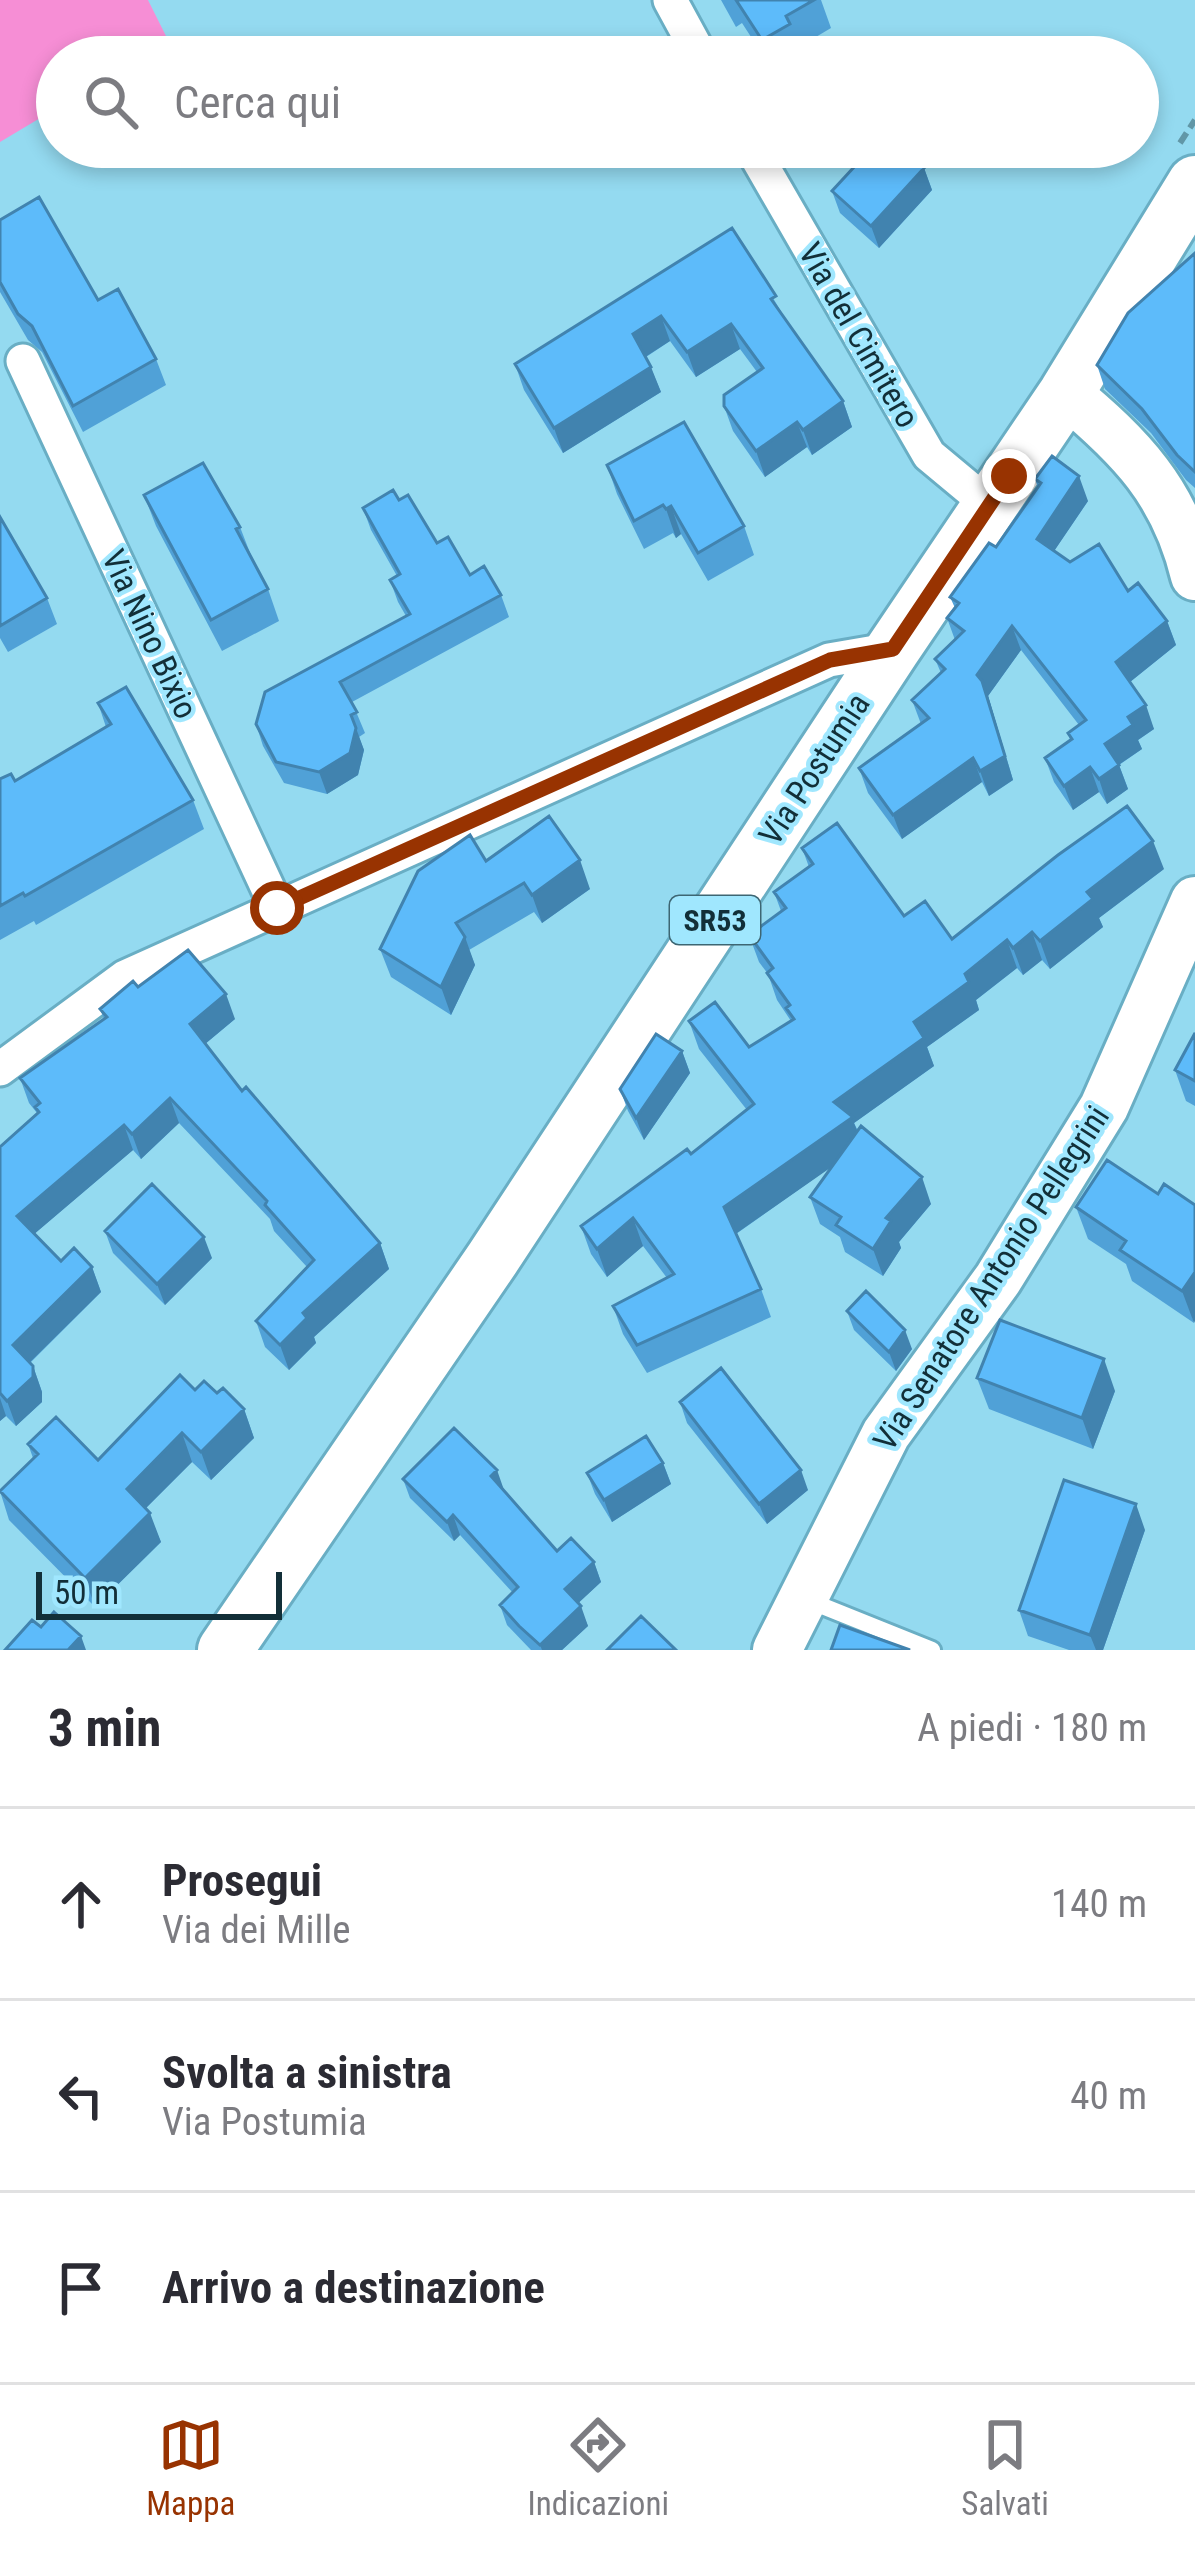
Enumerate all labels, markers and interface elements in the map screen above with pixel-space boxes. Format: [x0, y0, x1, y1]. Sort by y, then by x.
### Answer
search box [36, 36, 1159, 168]
icon: search [78, 69, 144, 135]
text: Cerca qui [174, 76, 341, 129]
street label: Via del Cimitero [790, 236, 928, 434]
route end [982, 449, 1036, 503]
street label: Via Nino Bixio [94, 543, 206, 725]
street label: Via Postumia [751, 686, 877, 852]
route start [250, 881, 304, 935]
road number: SR53 [670, 896, 760, 944]
street label: Via Senatore Antonio Pellegrini [865, 1098, 1117, 1458]
scale bar [36, 1566, 282, 1619]
text: 50 m [54, 1573, 119, 1612]
text: 3 min [48, 1699, 161, 1758]
text: A piedi · 180 m [917, 1705, 1147, 1751]
text: Prosegui [162, 1854, 322, 1907]
icon: ahead [48, 1871, 114, 1937]
text: 140 m [1051, 1881, 1147, 1927]
text: Via dei Mille [162, 1907, 351, 1953]
text: Svolta a sinistra [162, 2046, 452, 2099]
icon: left [48, 2063, 114, 2129]
text: 40 m [1070, 2073, 1147, 2119]
text: Via Postumia [162, 2099, 367, 2145]
icon: arrive [48, 2255, 114, 2321]
text: Arrivo a destinazione [162, 2261, 545, 2314]
tab: Mappa [146, 2412, 235, 2523]
tab: Indicazioni [528, 2412, 669, 2523]
tab: Salvati [961, 2412, 1049, 2523]

